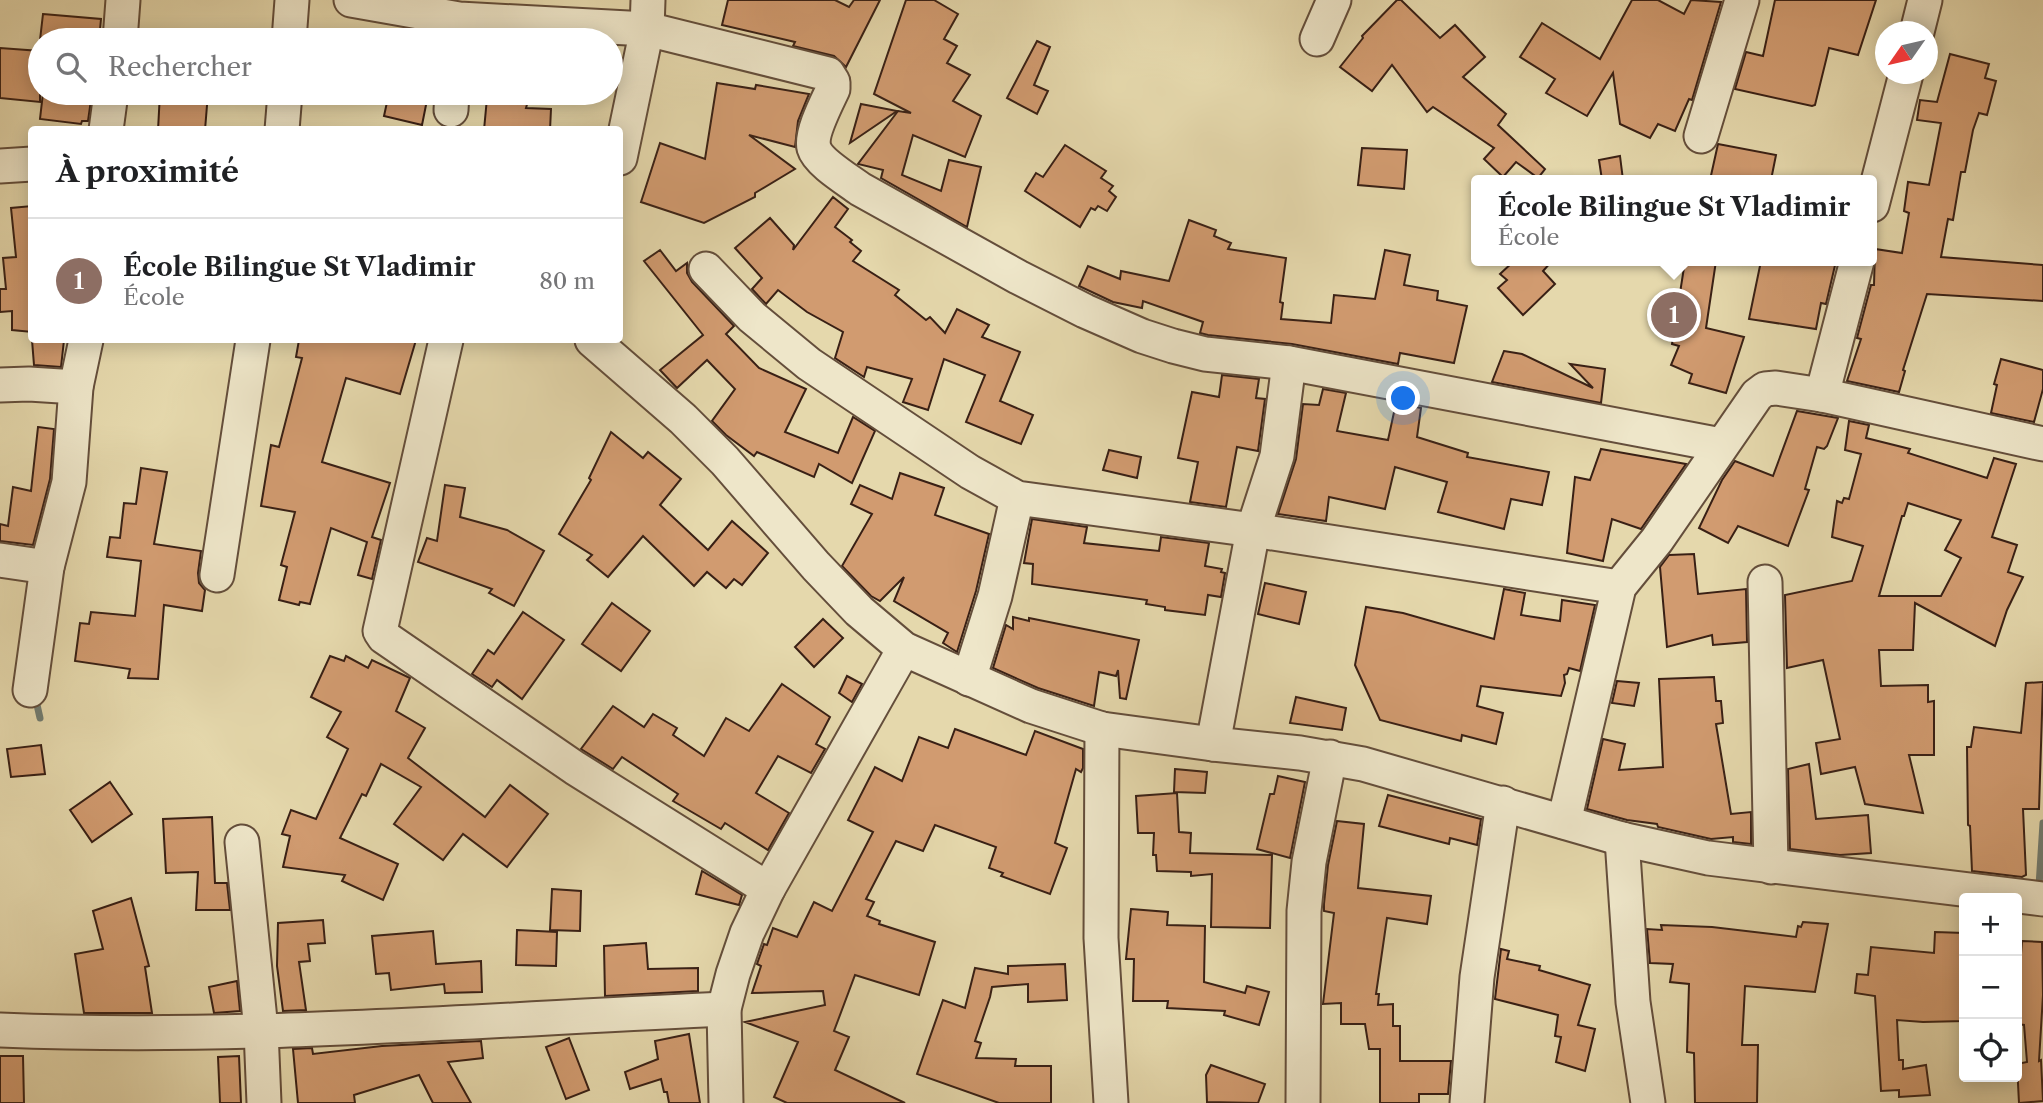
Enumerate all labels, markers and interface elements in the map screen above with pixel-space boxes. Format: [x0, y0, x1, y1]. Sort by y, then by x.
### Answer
north arrow [1875, 21, 1938, 84]
search box [28, 28, 623, 105]
icon: search [52, 48, 90, 86]
text: Rechercher [108, 51, 252, 83]
text: À proximité [56, 153, 239, 190]
popup [1471, 175, 1877, 266]
text: École Bilingue St Vladimir [1498, 191, 1850, 223]
text: École [1498, 223, 1560, 251]
text: École Bilingue St Vladimir [123, 251, 475, 283]
text: 1 [74, 267, 84, 295]
text: 80 m [539, 267, 595, 295]
text: École [123, 283, 185, 311]
pin: 1 [1651, 289, 1697, 341]
your location [1386, 381, 1420, 415]
map controls [1959, 893, 2022, 1082]
button: + [1959, 893, 2022, 956]
button: − [1959, 956, 2022, 1019]
button: locate [1959, 1019, 2022, 1082]

